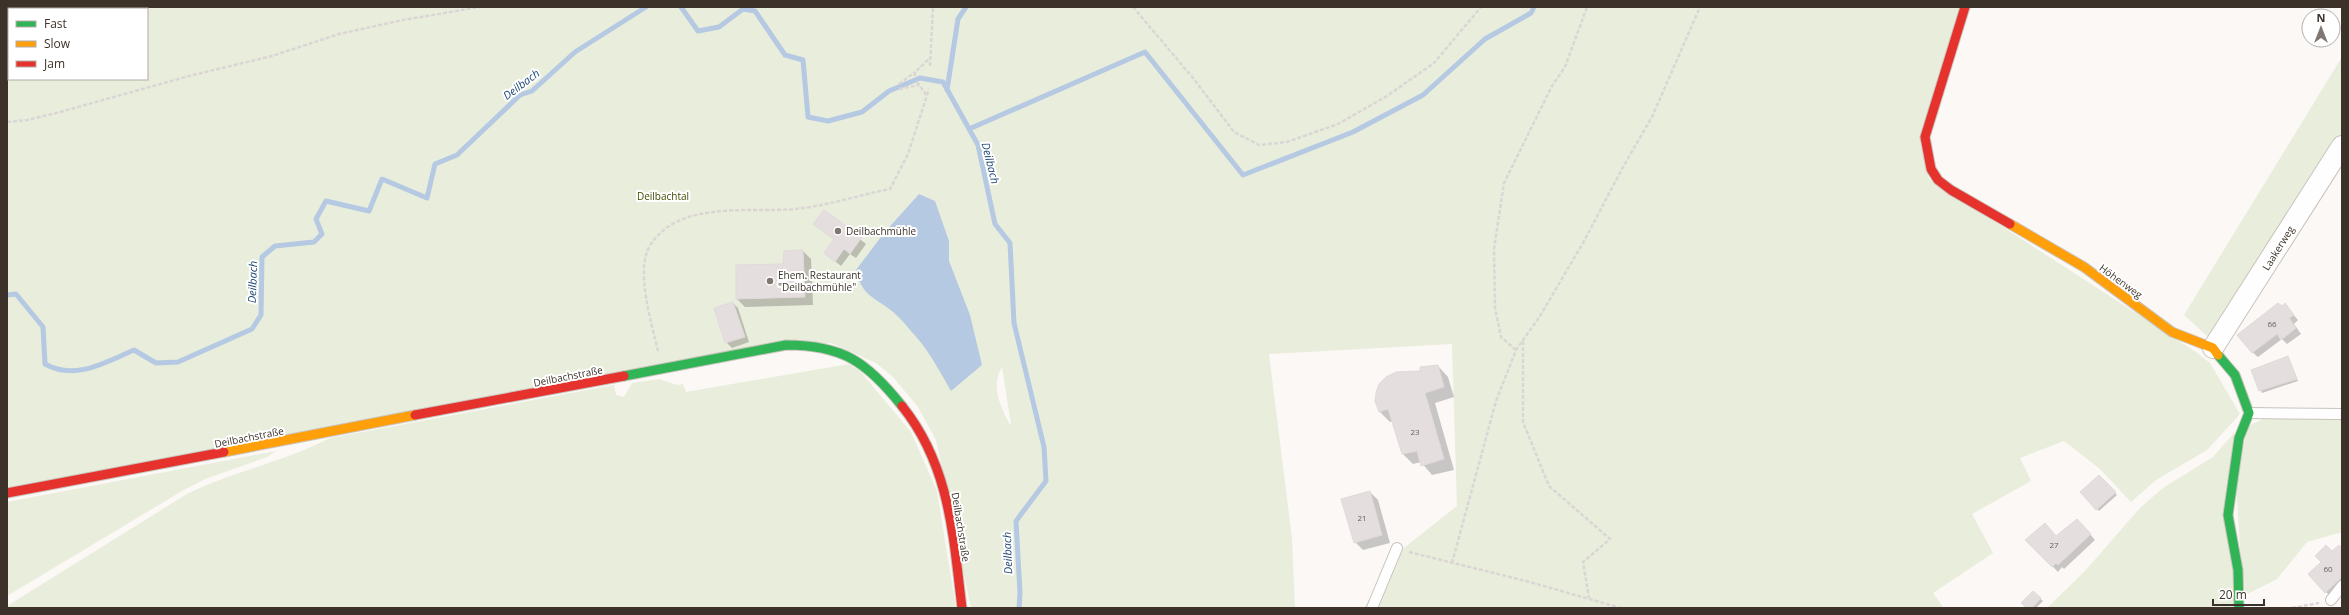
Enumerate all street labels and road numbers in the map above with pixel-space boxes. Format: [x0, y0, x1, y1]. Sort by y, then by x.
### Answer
street label: Laakerweg [2259, 223, 2298, 273]
street label: Höhenweg [2097, 261, 2146, 302]
street label: Deilbachstraße [532, 362, 604, 390]
street label: Deilbachstraße [213, 423, 285, 451]
street label: Deilbachstraße [949, 491, 973, 563]

